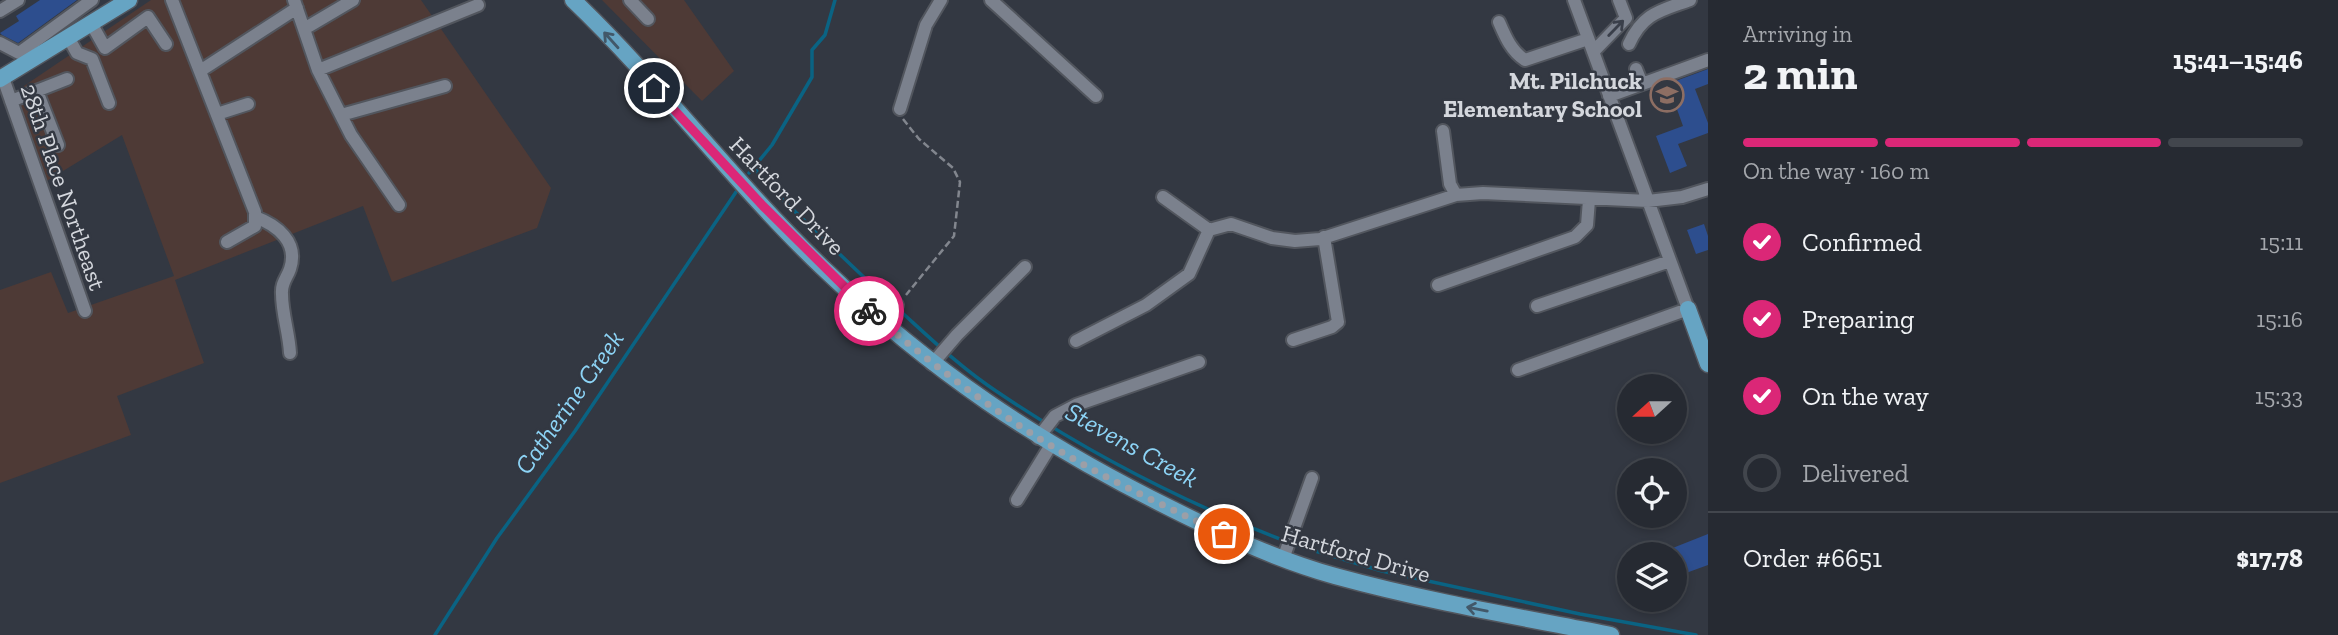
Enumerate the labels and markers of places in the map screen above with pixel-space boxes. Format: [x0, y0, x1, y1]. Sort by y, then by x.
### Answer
pin [624, 58, 684, 118]
place label: Mt. Pilchuck Elementary School [1443, 66, 1642, 123]
school or university icon: Mt. Pilchuck Elementary School [1648, 76, 1686, 114]
pin [1194, 504, 1254, 564]

